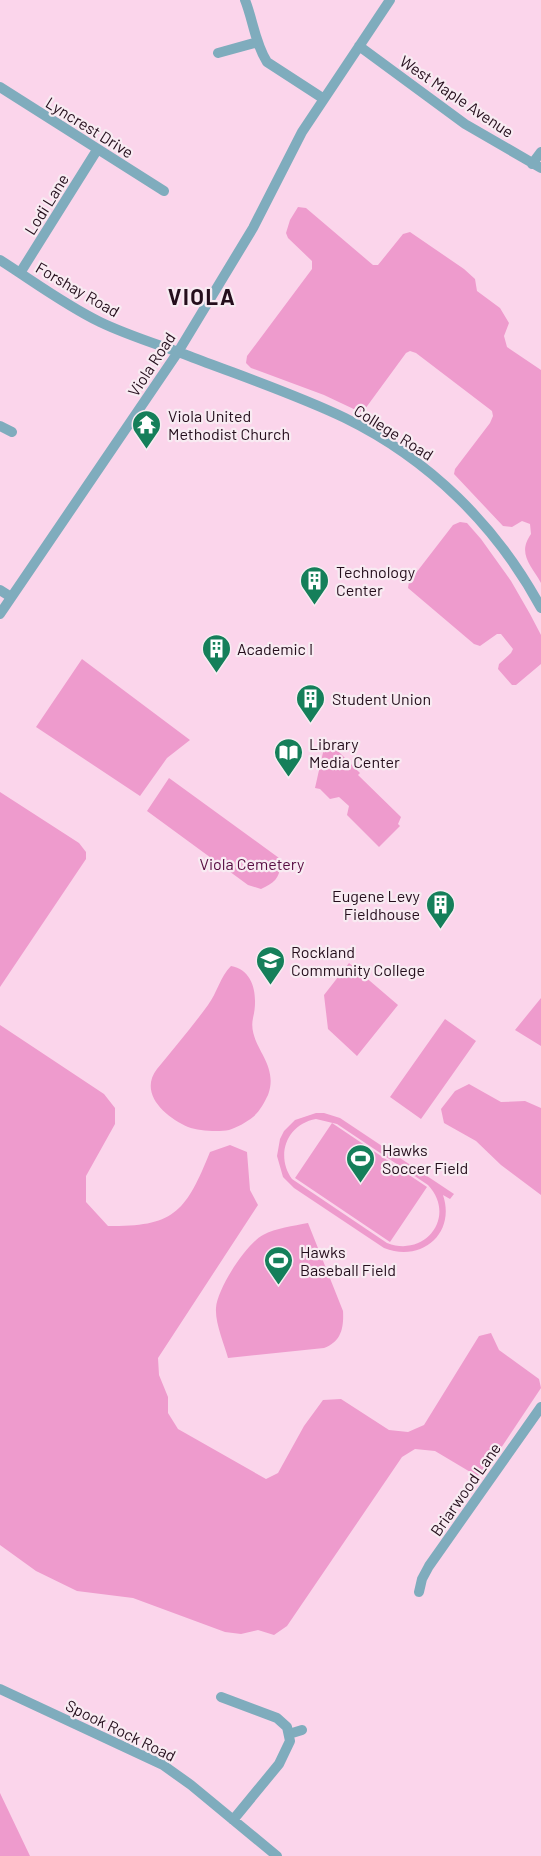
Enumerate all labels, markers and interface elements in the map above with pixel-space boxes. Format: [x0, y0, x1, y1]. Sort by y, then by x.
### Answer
street label: West Maple Avenue [397, 51, 517, 141]
street label: Lyncrest Drive [43, 93, 137, 161]
street label: Lodi Lane [20, 170, 72, 238]
street label: Forshay Road [33, 257, 123, 321]
district label: VIOLA [168, 283, 236, 309]
street label: Viola Road [123, 328, 179, 400]
street label: College Road [351, 400, 437, 464]
place label: Viola United Methodist Church [168, 406, 290, 443]
temple icon: Viola United Methodist Church [131, 408, 163, 450]
place label: Technology Center [336, 562, 416, 599]
building icon: Technology Center [299, 564, 331, 606]
building icon: Academic I [200, 632, 232, 674]
place label: Academic I [237, 639, 313, 658]
building icon: Student Union [295, 682, 327, 724]
place label: Student Union [332, 689, 431, 708]
place label: Library Media Center [309, 734, 400, 771]
library icon: Library Media Center [272, 736, 304, 778]
park label: Viola Cemetery [200, 854, 305, 873]
place label: Eugene Levy Fieldhouse [332, 886, 421, 923]
building icon: Eugene Levy Fieldhouse [425, 888, 457, 930]
place label: Rockland Community College [291, 942, 425, 979]
school or university icon: Rockland Community College [254, 944, 286, 986]
place label: Hawks Soccer Field [382, 1140, 468, 1177]
sports icon: Hawks Soccer Field [345, 1142, 377, 1184]
place label: Hawks Baseball Field [300, 1242, 396, 1279]
sports icon: Hawks Baseball Field [263, 1244, 295, 1286]
street label: Briarwood Lane [426, 1439, 504, 1539]
street label: Spook Rock Road [63, 1695, 179, 1765]

